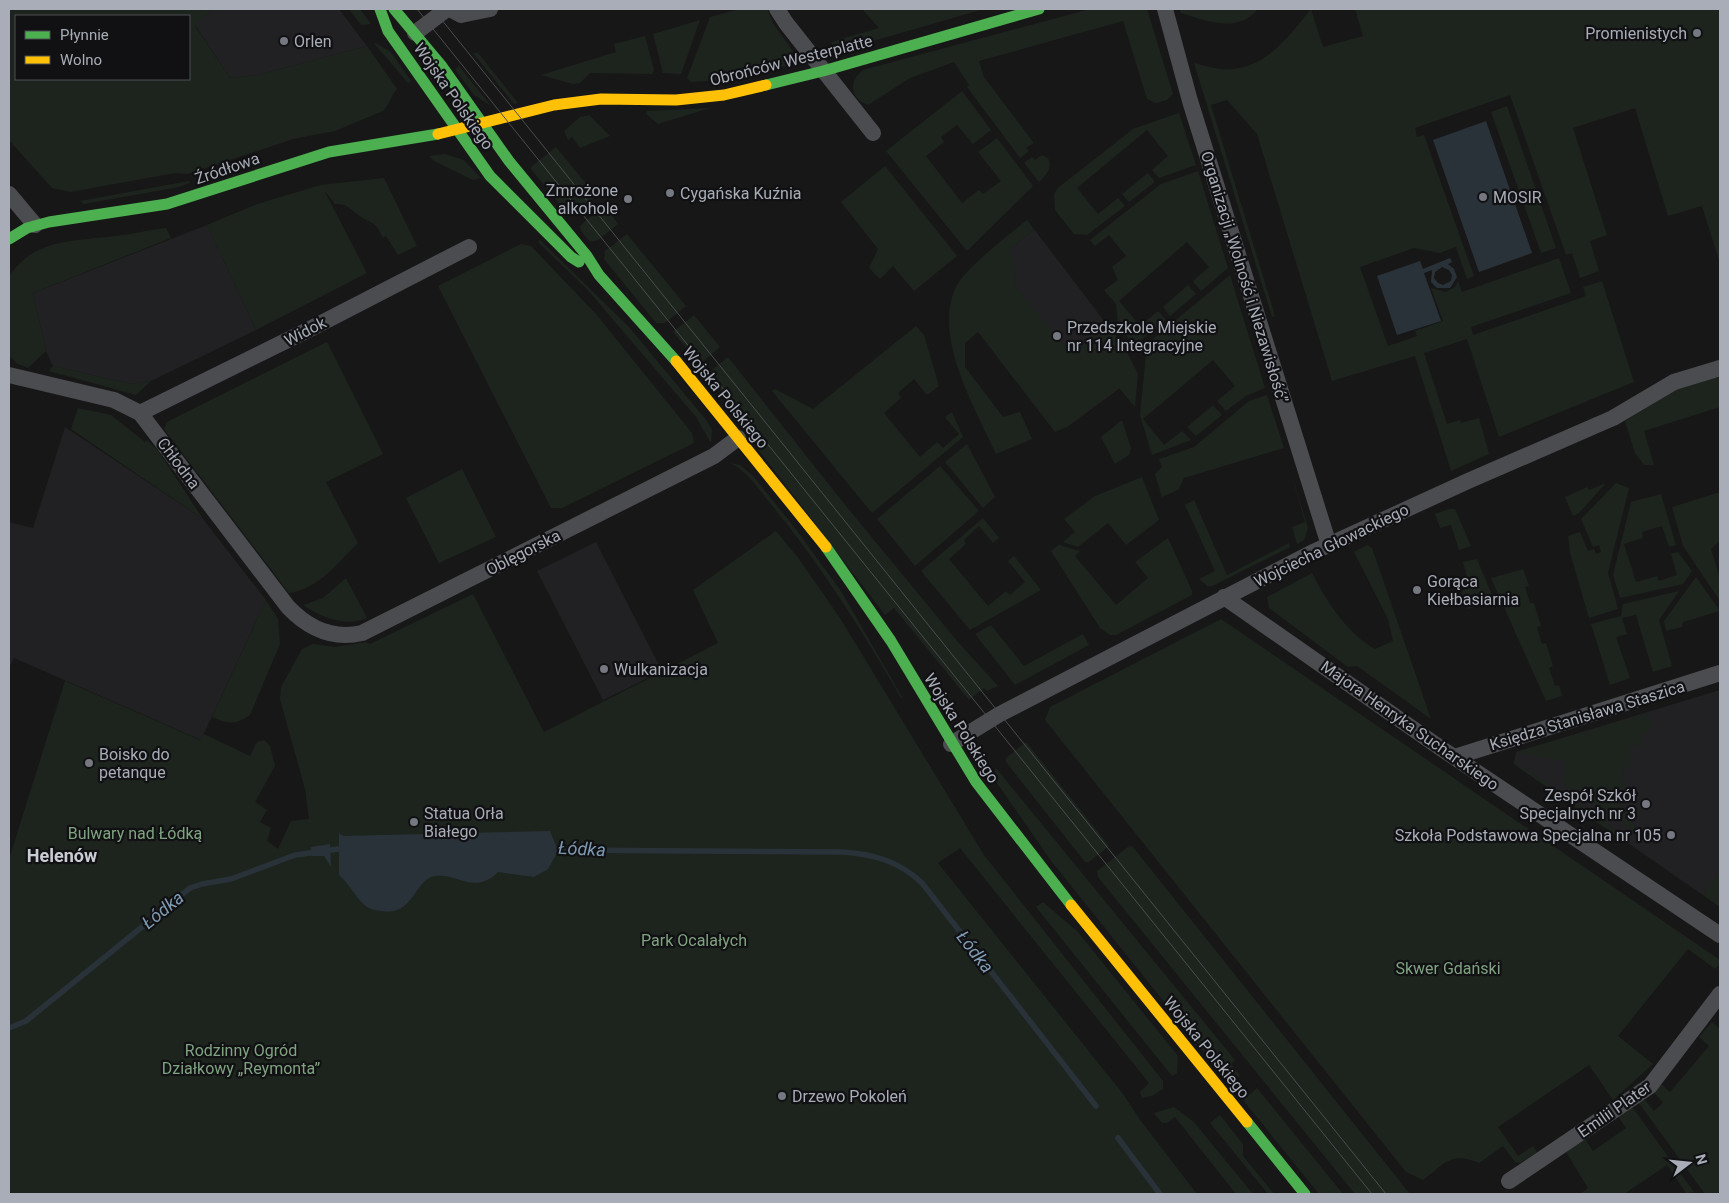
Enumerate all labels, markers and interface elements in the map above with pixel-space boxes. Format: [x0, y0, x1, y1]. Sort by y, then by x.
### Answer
legend [15, 15, 190, 80]
place label: Promienistych [1585, 24, 1687, 43]
text: Płynnie [60, 26, 109, 44]
marker: Promienistych [1691, 27, 1703, 39]
street label: Obrońców Westerplatte [708, 31, 874, 90]
place label: Orlen [294, 32, 332, 51]
marker: Orlen [278, 35, 290, 47]
street label: Wojska Polskiego [410, 39, 497, 153]
text: Wolno [60, 51, 102, 69]
street label: Źródłowa [192, 149, 262, 188]
street label: Organizacji „Wolność i Niezawisłość” [1197, 149, 1292, 406]
place label: Zmrożone alkohole [546, 181, 618, 218]
place label: Cygańska Kuźnia [680, 184, 802, 203]
marker: Cygańska Kuźnia [664, 187, 676, 199]
place label: MOSIR [1493, 188, 1542, 207]
marker: MOSIR [1477, 191, 1489, 203]
marker: Zmrożone alkohole [622, 193, 634, 205]
street label: Widok [281, 313, 330, 350]
place label: Przedszkole Miejskie nr 114 Integracyjne [1067, 318, 1217, 355]
marker: Przedszkole Miejskie nr 114 Integracyjne [1051, 330, 1063, 342]
street label: Wojska Polskiego [679, 342, 773, 452]
street label: Chłodna [153, 434, 204, 493]
street label: Wojciecha Głowackiego [1251, 500, 1412, 591]
street label: Oblęgorska [483, 526, 564, 579]
place label: Gorąca Kiełbasiarnia [1427, 572, 1519, 609]
marker: Gorąca Kiełbasiarnia [1411, 584, 1423, 596]
street label: Majora Henryka Sucharskiego [1317, 657, 1502, 794]
place label: Wulkanizacja [614, 660, 708, 679]
marker: Wulkanizacja [598, 663, 610, 675]
street label: Wojska Polskiego [920, 670, 1003, 787]
street label: Księdza Stanisława Staszica [1487, 677, 1687, 754]
place label: Boisko do petanque [99, 745, 170, 782]
marker: Boisko do petanque [83, 757, 95, 769]
place label: Zespół Szkół Specjalnych nr 3 [1520, 786, 1637, 823]
marker: Zespół Szkół Specjalnych nr 3 [1640, 798, 1652, 810]
place label: Statua Orła Białego [424, 804, 504, 841]
marker: Statua Orła Białego [408, 816, 420, 828]
park label: Bulwary nad Łódką [68, 824, 202, 843]
place label: Szkoła Podstawowa Specjalna nr 105 [1395, 826, 1661, 845]
marker: Szkoła Podstawowa Specjalna nr 105 [1665, 829, 1677, 841]
water label: Łódka [558, 837, 606, 860]
district label: Helenów [27, 845, 97, 866]
water label: Łódka [138, 886, 188, 933]
water label: Łódka [952, 926, 998, 977]
park label: Park Ocalałych [641, 931, 747, 950]
park label: Skwer Gdański [1395, 959, 1501, 978]
street label: Wojska Polskiego [1160, 992, 1254, 1102]
park label: Rodzinny Ogród Działkowy „Reymonta” [162, 1041, 321, 1078]
street label: Emilii Plater [1574, 1077, 1655, 1141]
place label: Drzewo Pokoleń [792, 1087, 907, 1106]
marker: Drzewo Pokoleń [776, 1090, 788, 1102]
north arrow [1664, 1138, 1714, 1188]
text: N [1692, 1152, 1711, 1166]

